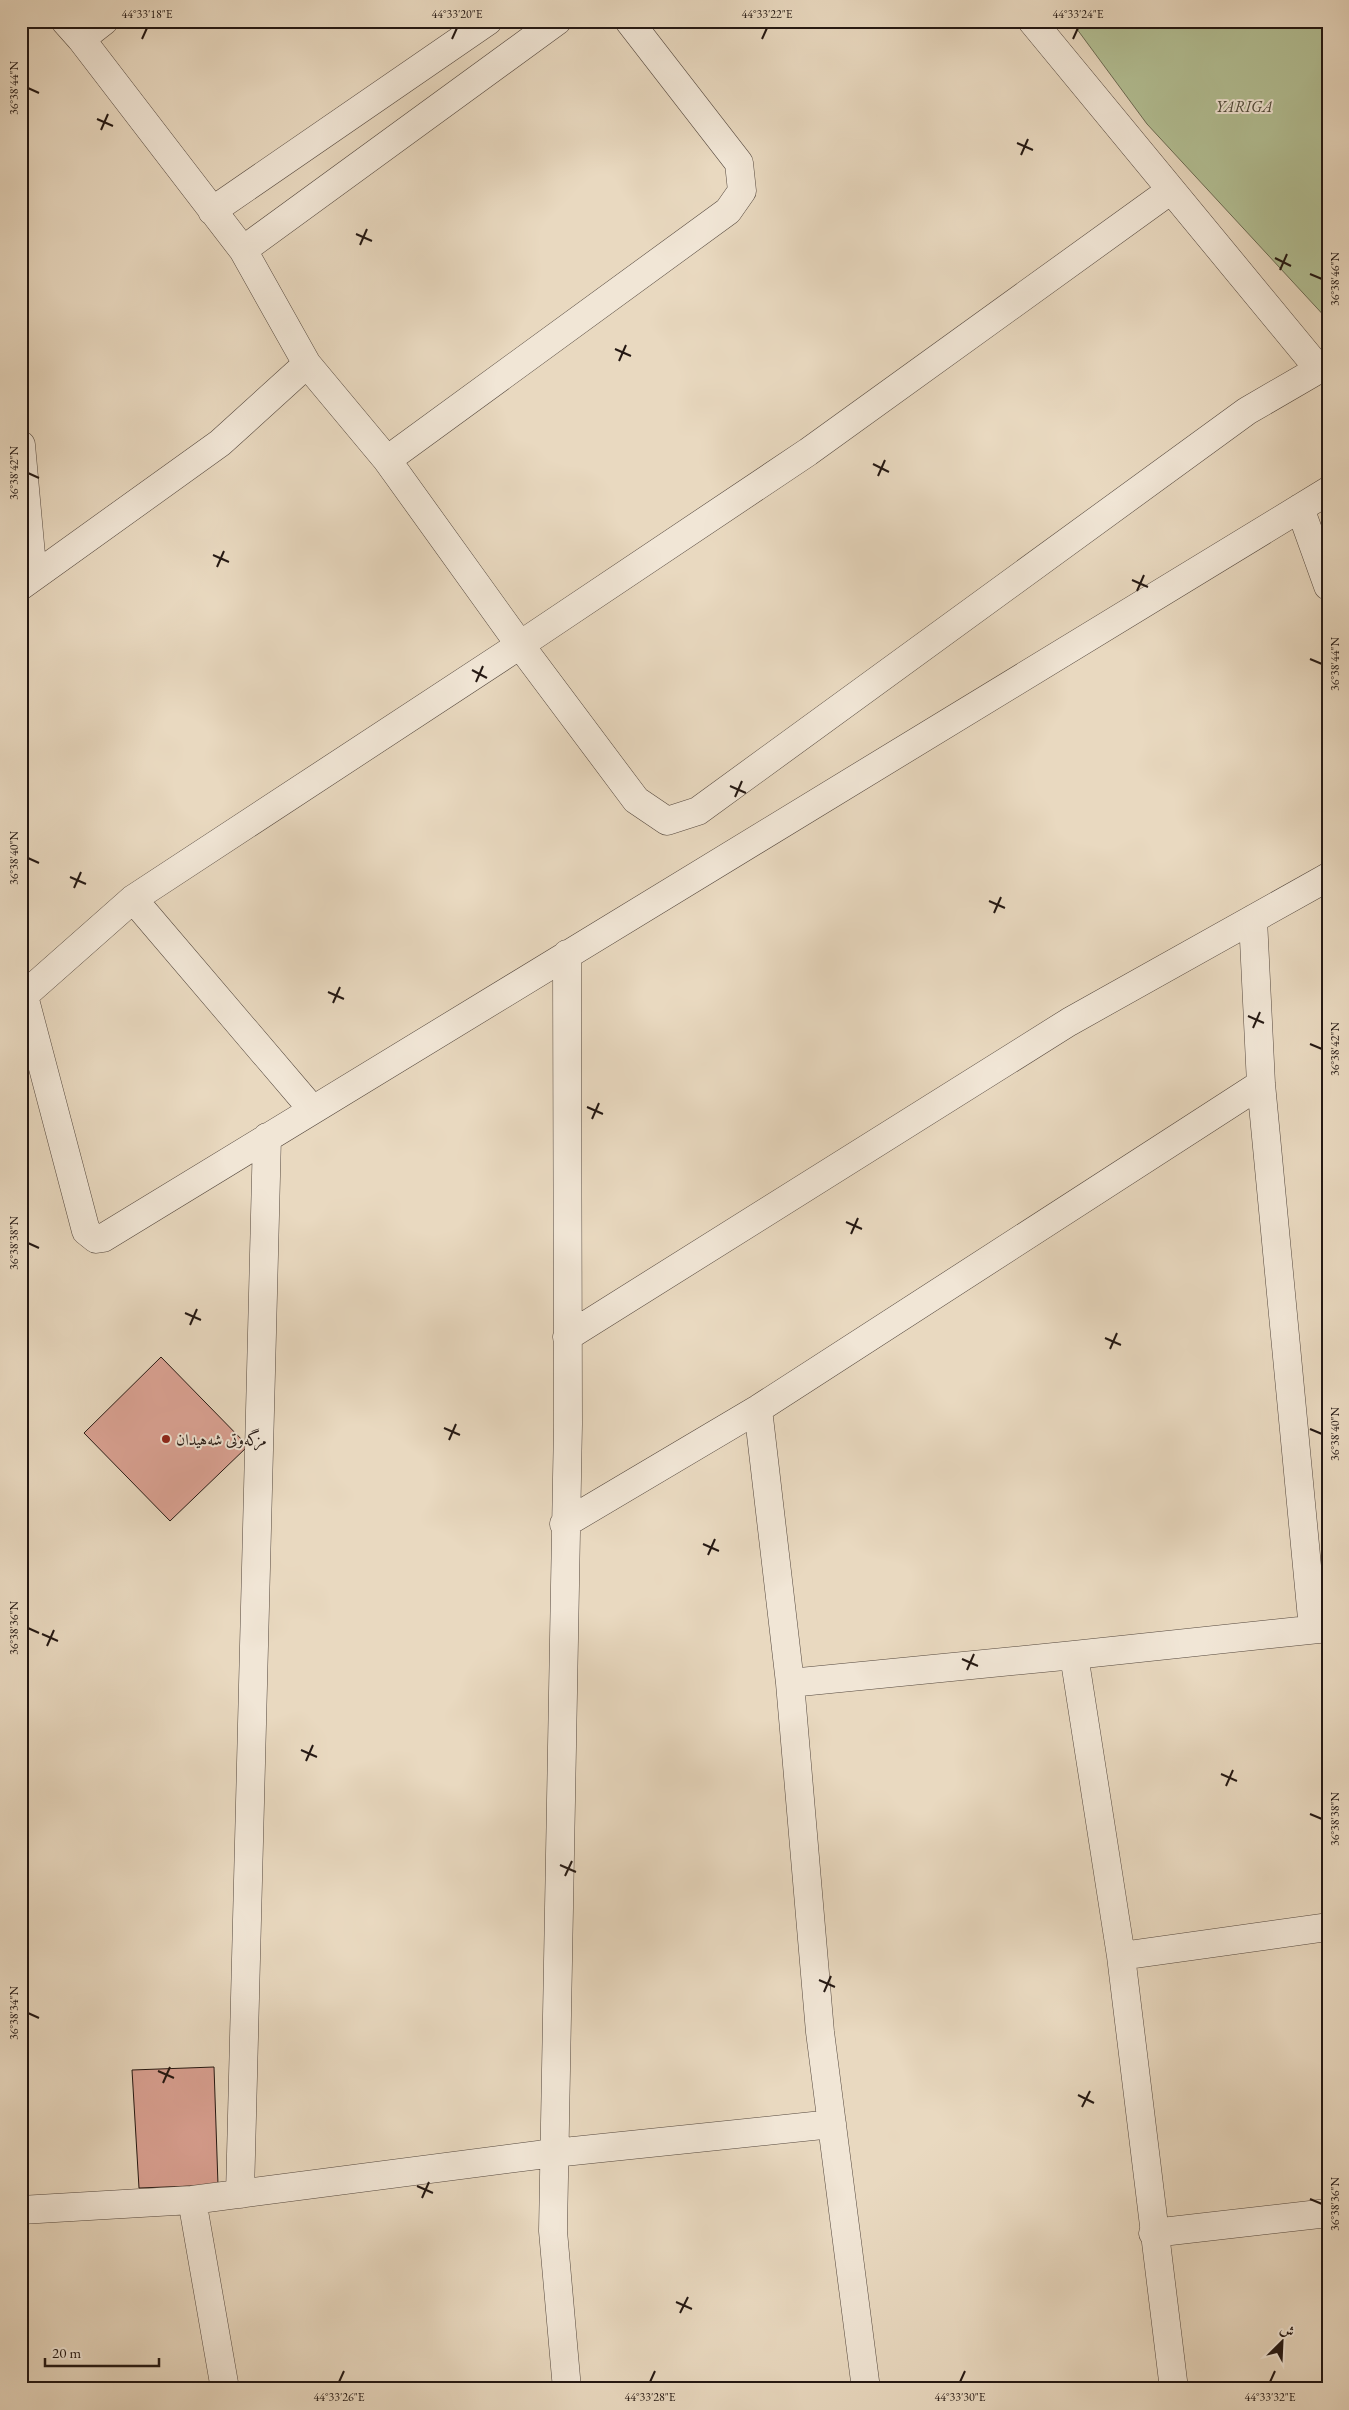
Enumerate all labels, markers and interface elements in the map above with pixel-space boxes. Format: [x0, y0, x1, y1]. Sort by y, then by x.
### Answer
text: 44°33'18"E [121, 6, 173, 22]
text: 44°33'20"E [431, 6, 483, 22]
text: 44°33'22"E [741, 6, 793, 22]
text: 44°33'24"E [1052, 6, 1104, 22]
text: 36°38'44"N [6, 61, 22, 115]
park label: YARIGA [1216, 96, 1273, 117]
text: 36°38'46"N [1327, 252, 1343, 306]
text: 36°38'42"N [6, 446, 22, 500]
text: 36°38'44"N [1327, 637, 1343, 691]
text: 36°38'40"N [6, 831, 22, 885]
text: 36°38'42"N [1327, 1022, 1343, 1076]
text: 36°38'38"N [6, 1216, 22, 1270]
text: 36°38'40"N [1327, 1407, 1343, 1461]
place label: مزگەوتی شەهیدان [176, 1428, 267, 1451]
marker: مزگەوتی شەهیدان [160, 1433, 172, 1445]
text: 36°38'36"N [6, 1601, 22, 1655]
text: 36°38'38"N [1327, 1792, 1343, 1846]
text: 36°38'34"N [6, 1986, 22, 2040]
text: 36°38'36"N [1327, 2177, 1343, 2231]
north arrow [1256, 2318, 1306, 2368]
text: ش [1277, 2319, 1297, 2341]
scale bar [45, 2335, 159, 2367]
text: 20 m [52, 2343, 81, 2362]
text: 44°33'26"E [313, 2389, 365, 2405]
text: 44°33'28"E [624, 2389, 676, 2405]
text: 44°33'30"E [934, 2389, 986, 2405]
text: 44°33'32"E [1244, 2389, 1296, 2405]

